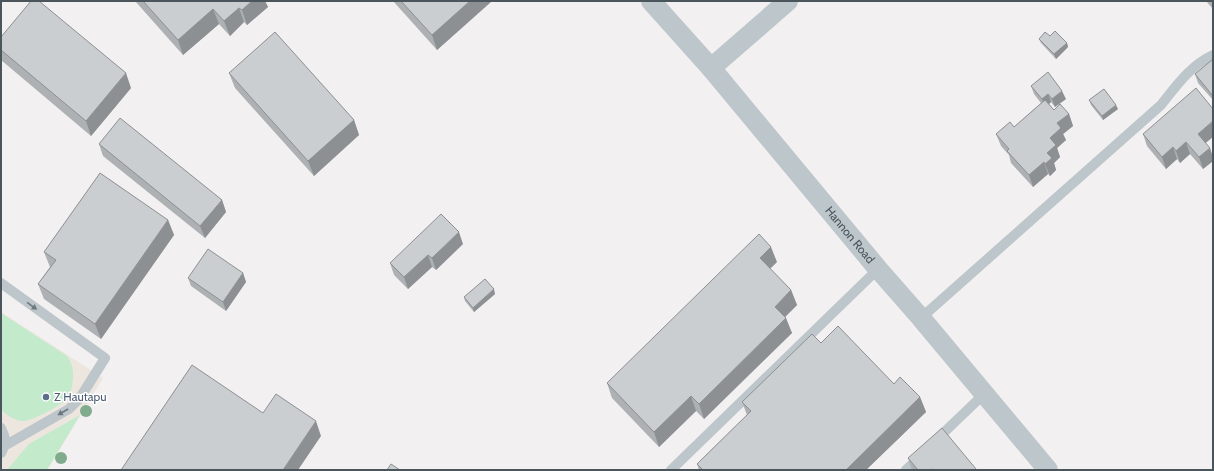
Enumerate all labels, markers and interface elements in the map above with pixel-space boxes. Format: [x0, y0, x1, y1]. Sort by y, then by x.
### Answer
street label: Hannon Road [822, 203, 878, 266]
one-way arrow [27, 301, 38, 310]
place label: Z Hautapu [54, 389, 106, 404]
marker: Z Hautapu [41, 392, 51, 402]
one-way arrow [57, 409, 69, 416]

